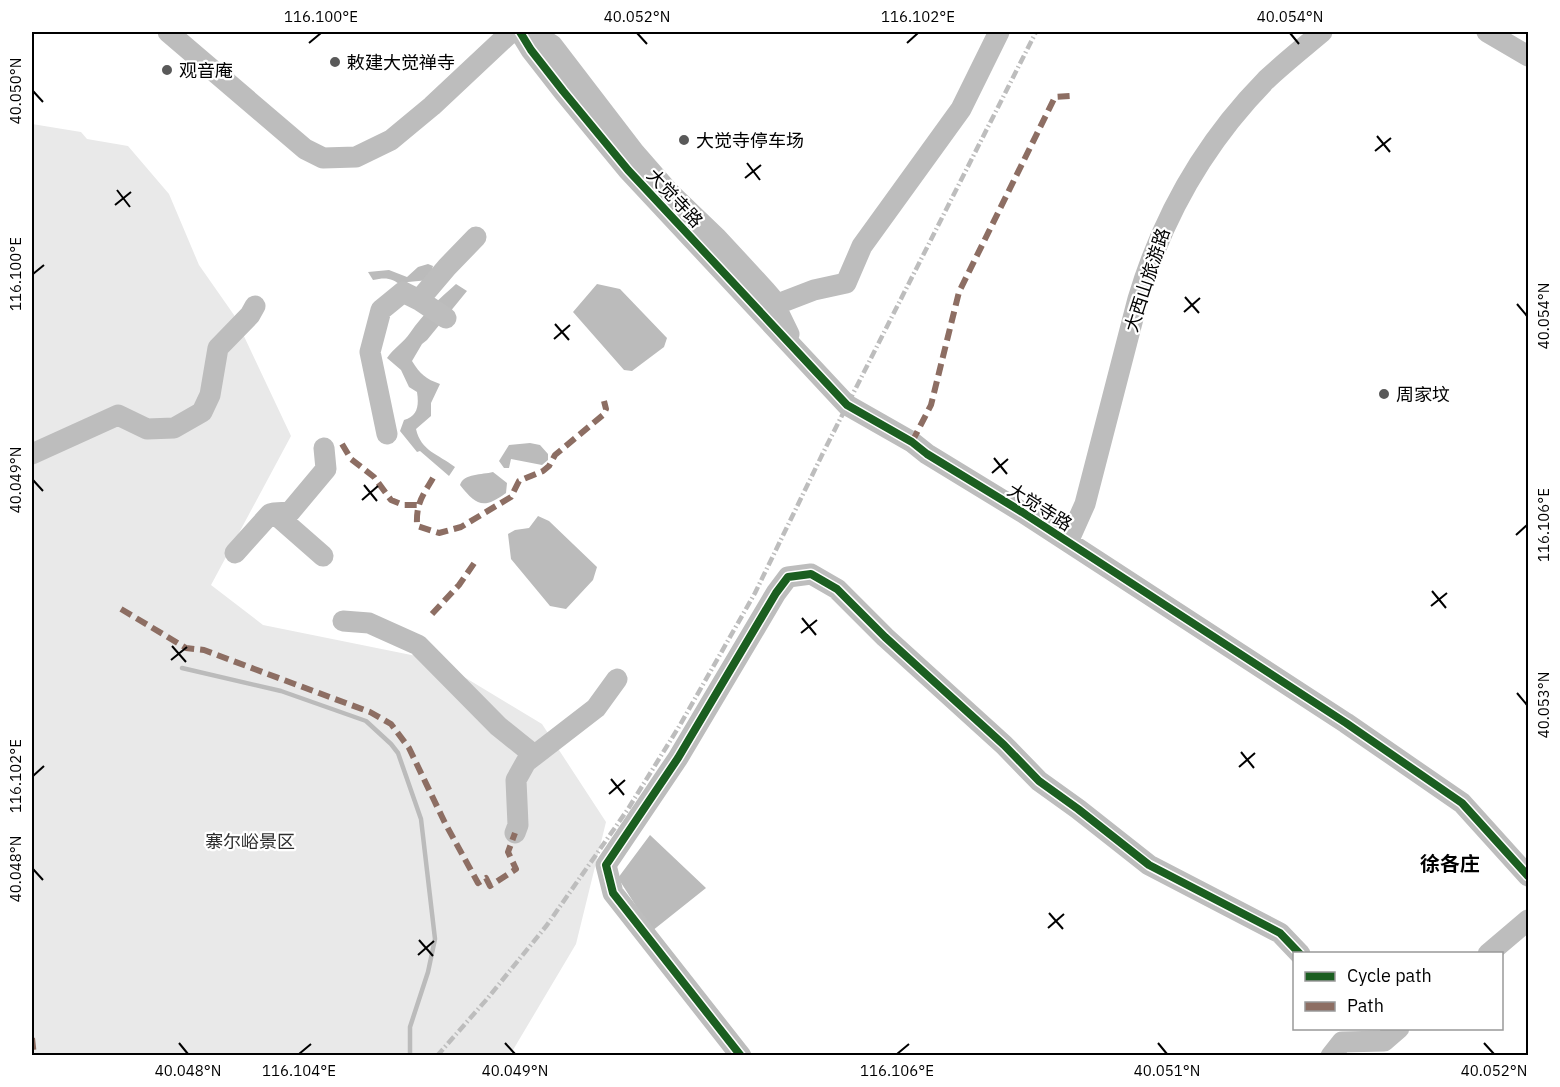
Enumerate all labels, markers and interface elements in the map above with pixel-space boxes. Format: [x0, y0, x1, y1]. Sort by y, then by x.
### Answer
text: 116.100°E [284, 7, 358, 26]
text: 40.052°N [604, 7, 670, 26]
text: 116.102°E [881, 7, 955, 26]
text: 40.054°N [1257, 7, 1323, 26]
place label: 敕建大觉禅寺 [347, 51, 455, 74]
marker: 敕建大觉禅寺 [328, 55, 342, 69]
text: 40.050°N [6, 58, 25, 124]
place label: 观音庵 [179, 59, 233, 82]
marker: 观音庵 [160, 63, 174, 77]
place label: 大觉寺停车场 [696, 129, 804, 152]
marker: 大觉寺停车场 [677, 133, 691, 147]
street label: 大觉寺路 [642, 164, 708, 232]
street label: 大西山旅游路 [1119, 225, 1175, 335]
text: 116.100°E [6, 237, 25, 311]
text: 40.054°N [1534, 283, 1553, 349]
place label: 周家坟 [1396, 383, 1450, 406]
marker: 周家坟 [1377, 387, 1391, 401]
text: 40.049°N [6, 447, 25, 513]
street label: 大觉寺路 [1003, 478, 1077, 536]
text: 116.106°E [1534, 488, 1553, 562]
text: 40.053°N [1534, 672, 1553, 738]
text: 116.102°E [6, 739, 25, 813]
park label: 寨尔峪景区 [205, 830, 295, 853]
text: 40.048°N [6, 836, 25, 902]
district label: 徐各庄 [1420, 850, 1480, 877]
legend [1293, 952, 1503, 1030]
text: Cycle path [1347, 964, 1432, 987]
text: Path [1347, 994, 1384, 1017]
text: 40.048°N [155, 1061, 221, 1080]
text: 116.104°E [262, 1061, 336, 1080]
text: 40.049°N [482, 1061, 548, 1080]
text: 116.106°E [860, 1061, 934, 1080]
text: 40.051°N [1134, 1061, 1200, 1080]
text: 40.052°N [1461, 1061, 1527, 1080]

